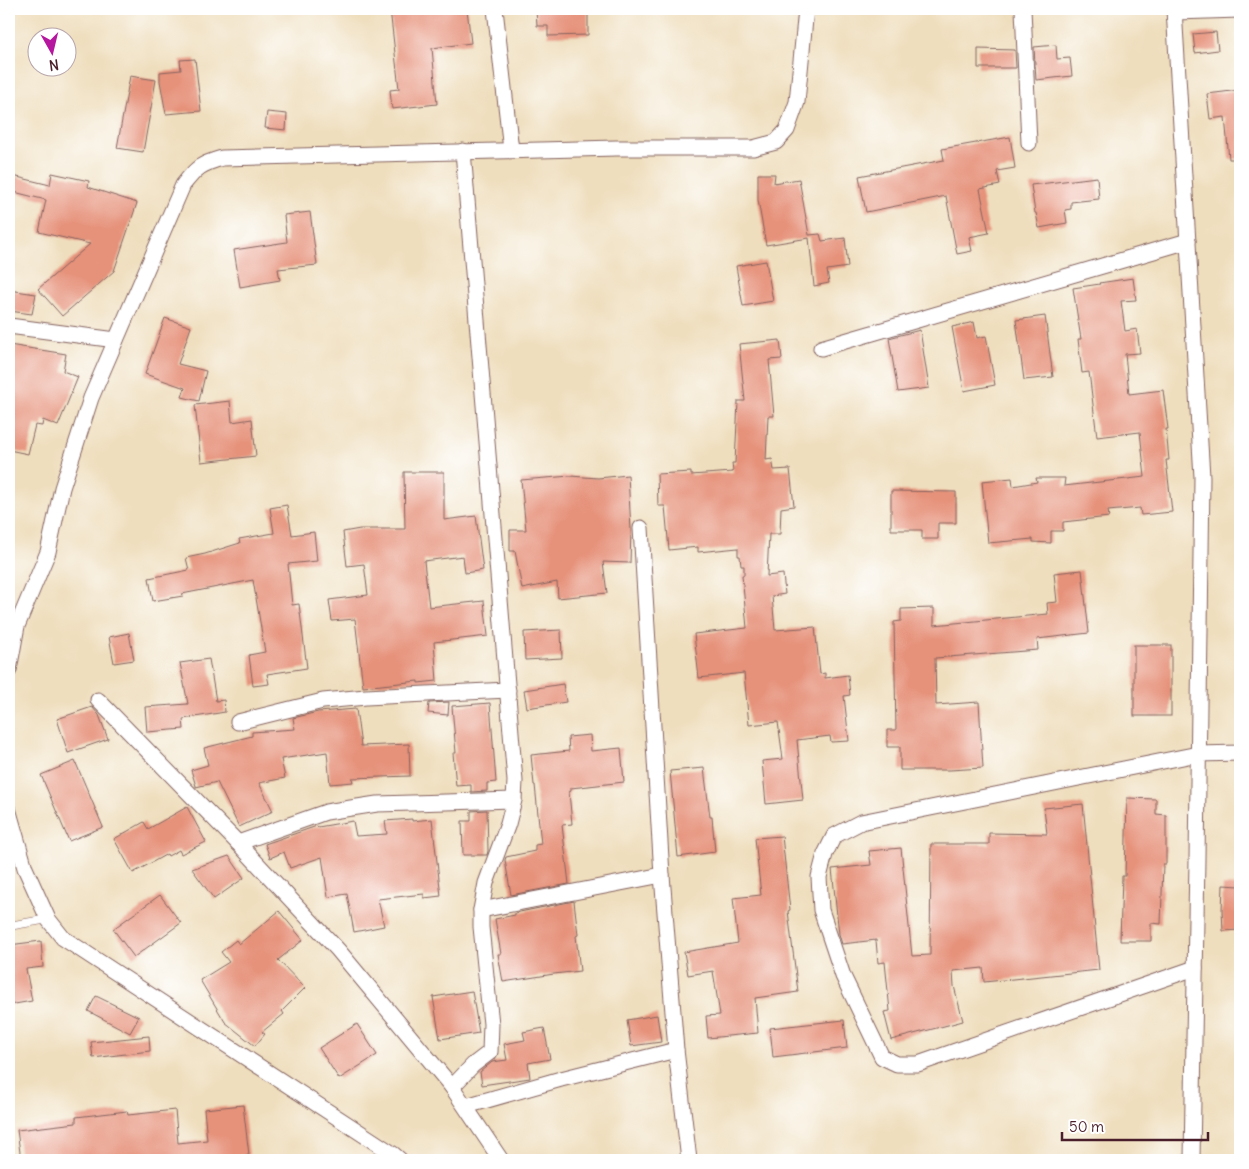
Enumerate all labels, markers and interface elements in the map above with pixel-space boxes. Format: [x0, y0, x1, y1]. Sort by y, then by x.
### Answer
north arrow [28, 28, 78, 78]
text: N [48, 55, 60, 74]
scale bar [1062, 1109, 1208, 1141]
text: 50 m [1069, 1117, 1104, 1136]

